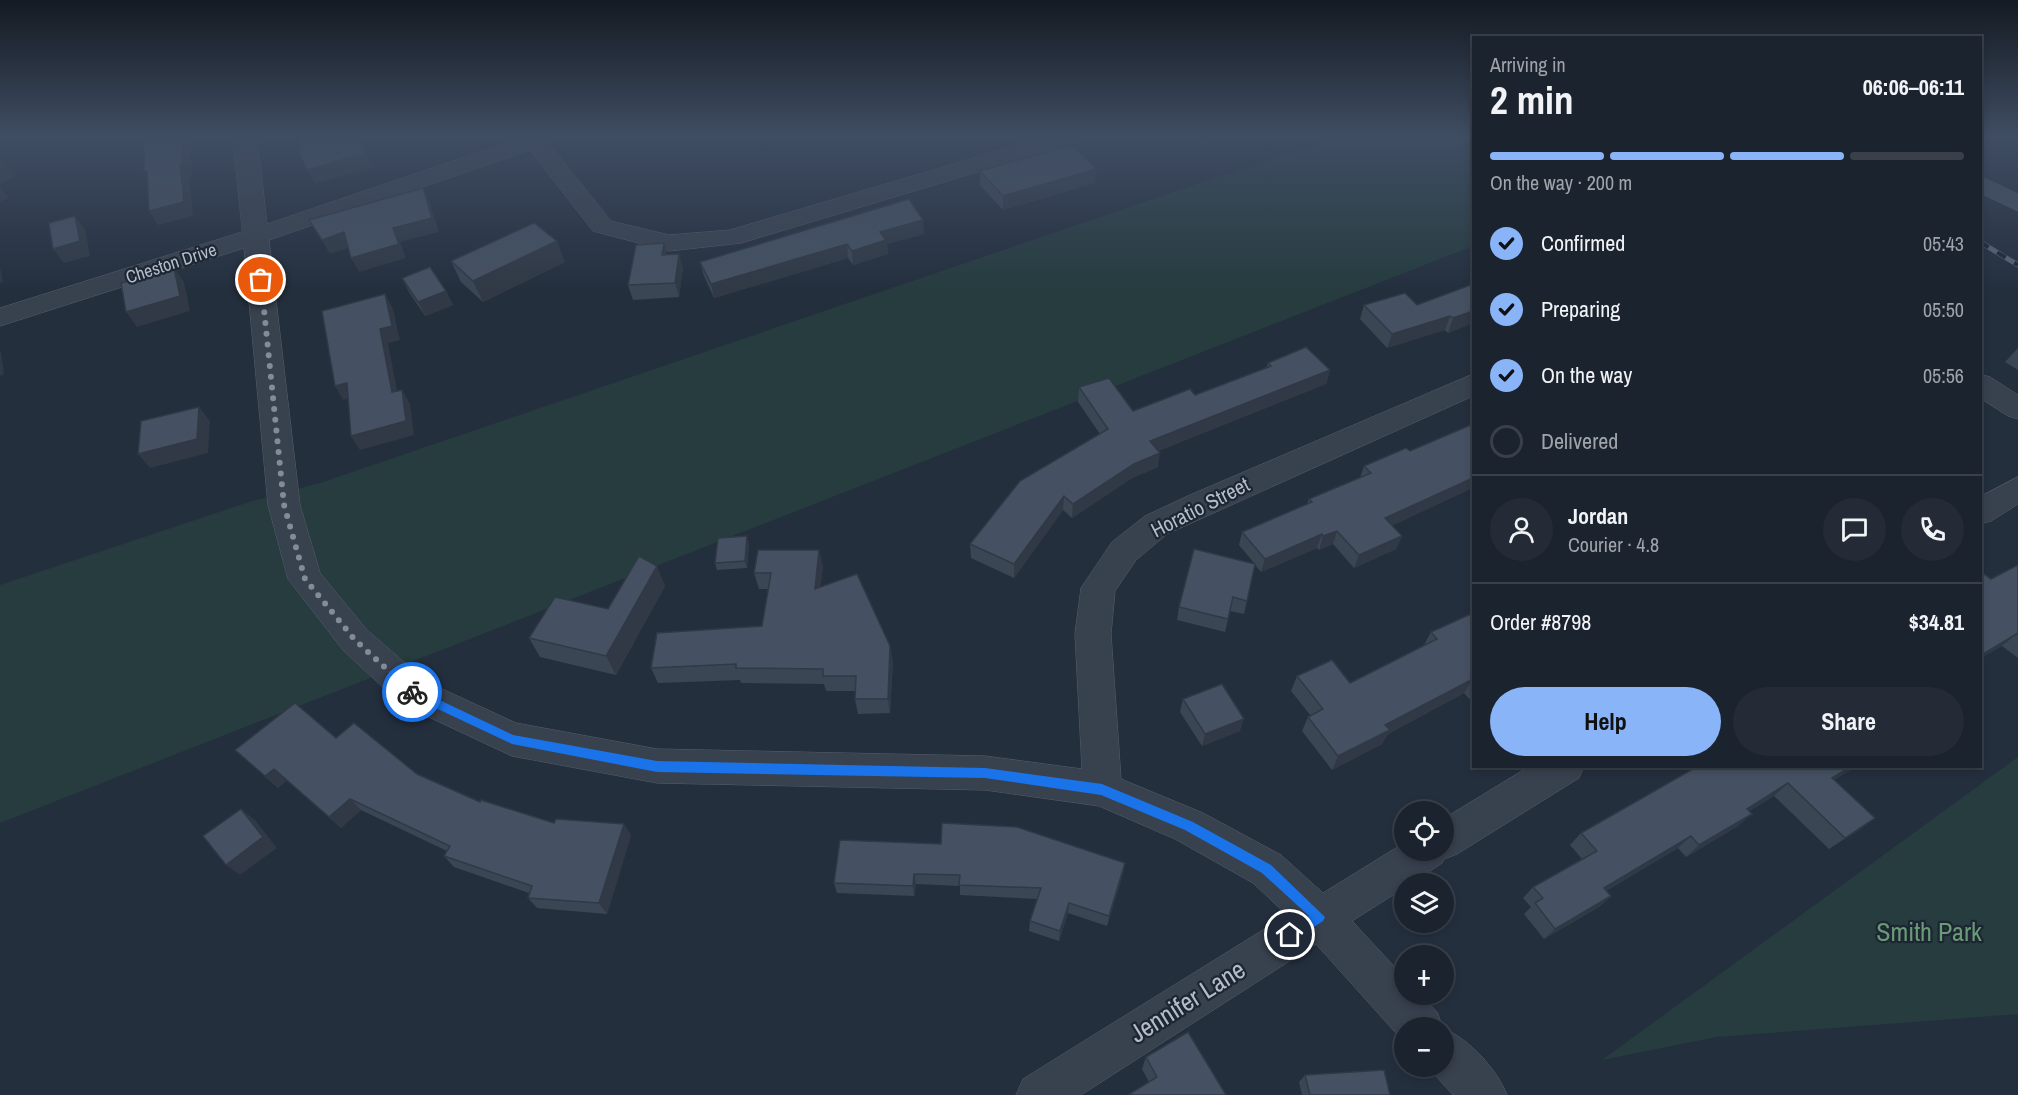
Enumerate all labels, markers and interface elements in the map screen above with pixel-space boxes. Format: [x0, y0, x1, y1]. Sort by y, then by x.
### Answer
text: Arriving in [1490, 51, 1566, 78]
text: 06:06–06:11 [1863, 72, 1964, 102]
text: 2 min [1490, 74, 1574, 126]
text: On the way · 200 m [1490, 169, 1632, 196]
icon: check [1490, 227, 1523, 260]
text: Confirmed [1541, 228, 1625, 258]
text: 05:43 [1923, 230, 1964, 257]
street label: Cheston Drive [122, 237, 220, 289]
pin [235, 254, 286, 305]
icon: bag [244, 263, 277, 296]
icon: check [1490, 293, 1523, 326]
text: Preparing [1541, 294, 1620, 324]
text: 05:50 [1923, 296, 1964, 323]
icon: check [1490, 359, 1523, 392]
text: On the way [1541, 360, 1632, 390]
text: 05:56 [1923, 362, 1964, 389]
text: Delivered [1541, 426, 1618, 456]
street label: Horatio Street [1146, 470, 1255, 544]
button: person [1490, 498, 1553, 561]
button: chat [1823, 498, 1886, 561]
button: phone [1901, 498, 1964, 561]
text: Jordan [1568, 501, 1628, 531]
text: Courier · 4.8 [1568, 531, 1659, 558]
text: Order #8798 [1490, 607, 1591, 637]
text: $34.81 [1909, 607, 1964, 637]
courier [382, 662, 442, 722]
icon: bike [396, 676, 429, 709]
button: Help [1490, 687, 1721, 756]
button: Share [1733, 687, 1964, 756]
map controls [1394, 801, 1454, 1077]
button: locate [1394, 801, 1454, 861]
button: layers [1394, 873, 1454, 933]
pin [1264, 909, 1315, 960]
park label: Smith Park [1876, 914, 1982, 949]
icon: home [1273, 918, 1306, 951]
button: + [1394, 945, 1454, 1005]
street label: Jennifer Lane [1122, 952, 1252, 1050]
button: − [1394, 1017, 1454, 1077]

